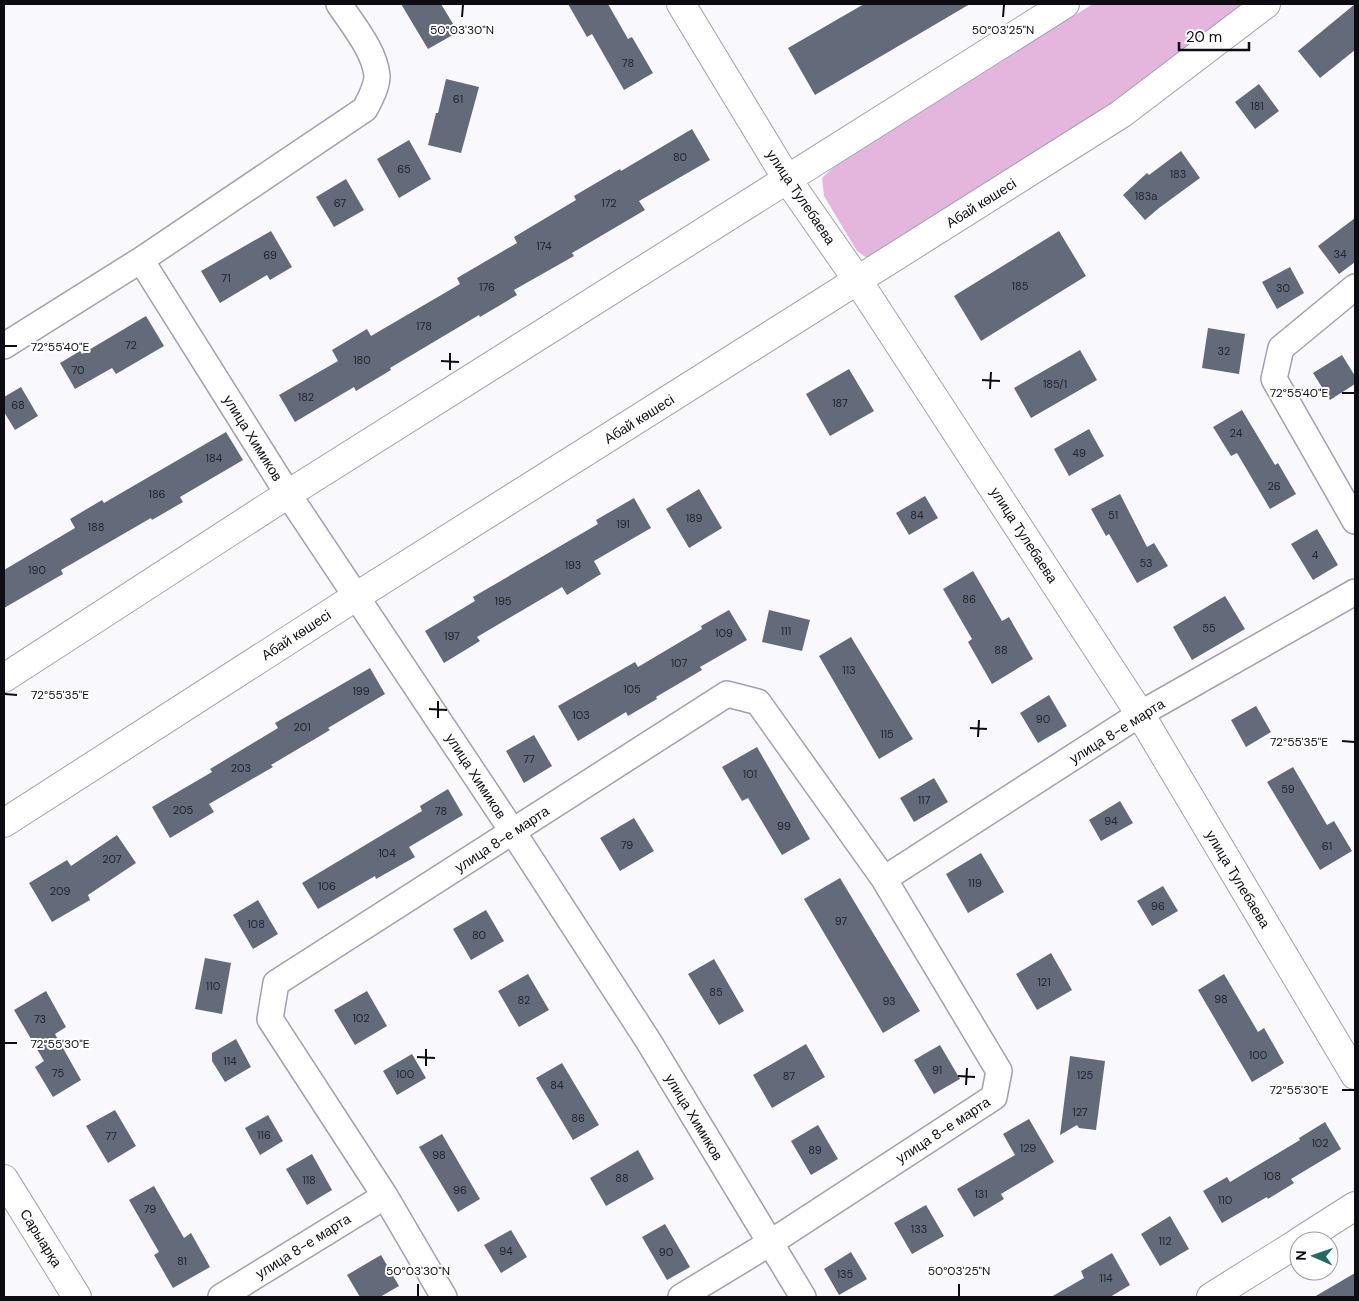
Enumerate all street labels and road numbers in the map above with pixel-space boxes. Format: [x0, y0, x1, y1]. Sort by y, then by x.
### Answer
street label: улица Тулебаева [763, 146, 840, 248]
street label: Абай көшесі [943, 174, 1019, 232]
street label: Абай көшесі [601, 390, 677, 448]
street label: улица Химиков [219, 392, 287, 484]
street label: улица Тулебаева [986, 484, 1062, 587]
street label: Абай көшесі [258, 606, 334, 664]
street label: улица 8-е марта [1066, 694, 1168, 767]
street label: улица Химиков [442, 730, 510, 822]
street label: улица 8-е марта [451, 802, 553, 876]
street label: улица Тулебаева [1202, 827, 1274, 931]
street label: улица Химиков [661, 1070, 727, 1164]
street label: улица 8-е марта [892, 1093, 994, 1167]
street label: Сарыарқа [16, 1206, 66, 1271]
street label: улица 8-е марта [252, 1209, 354, 1282]

